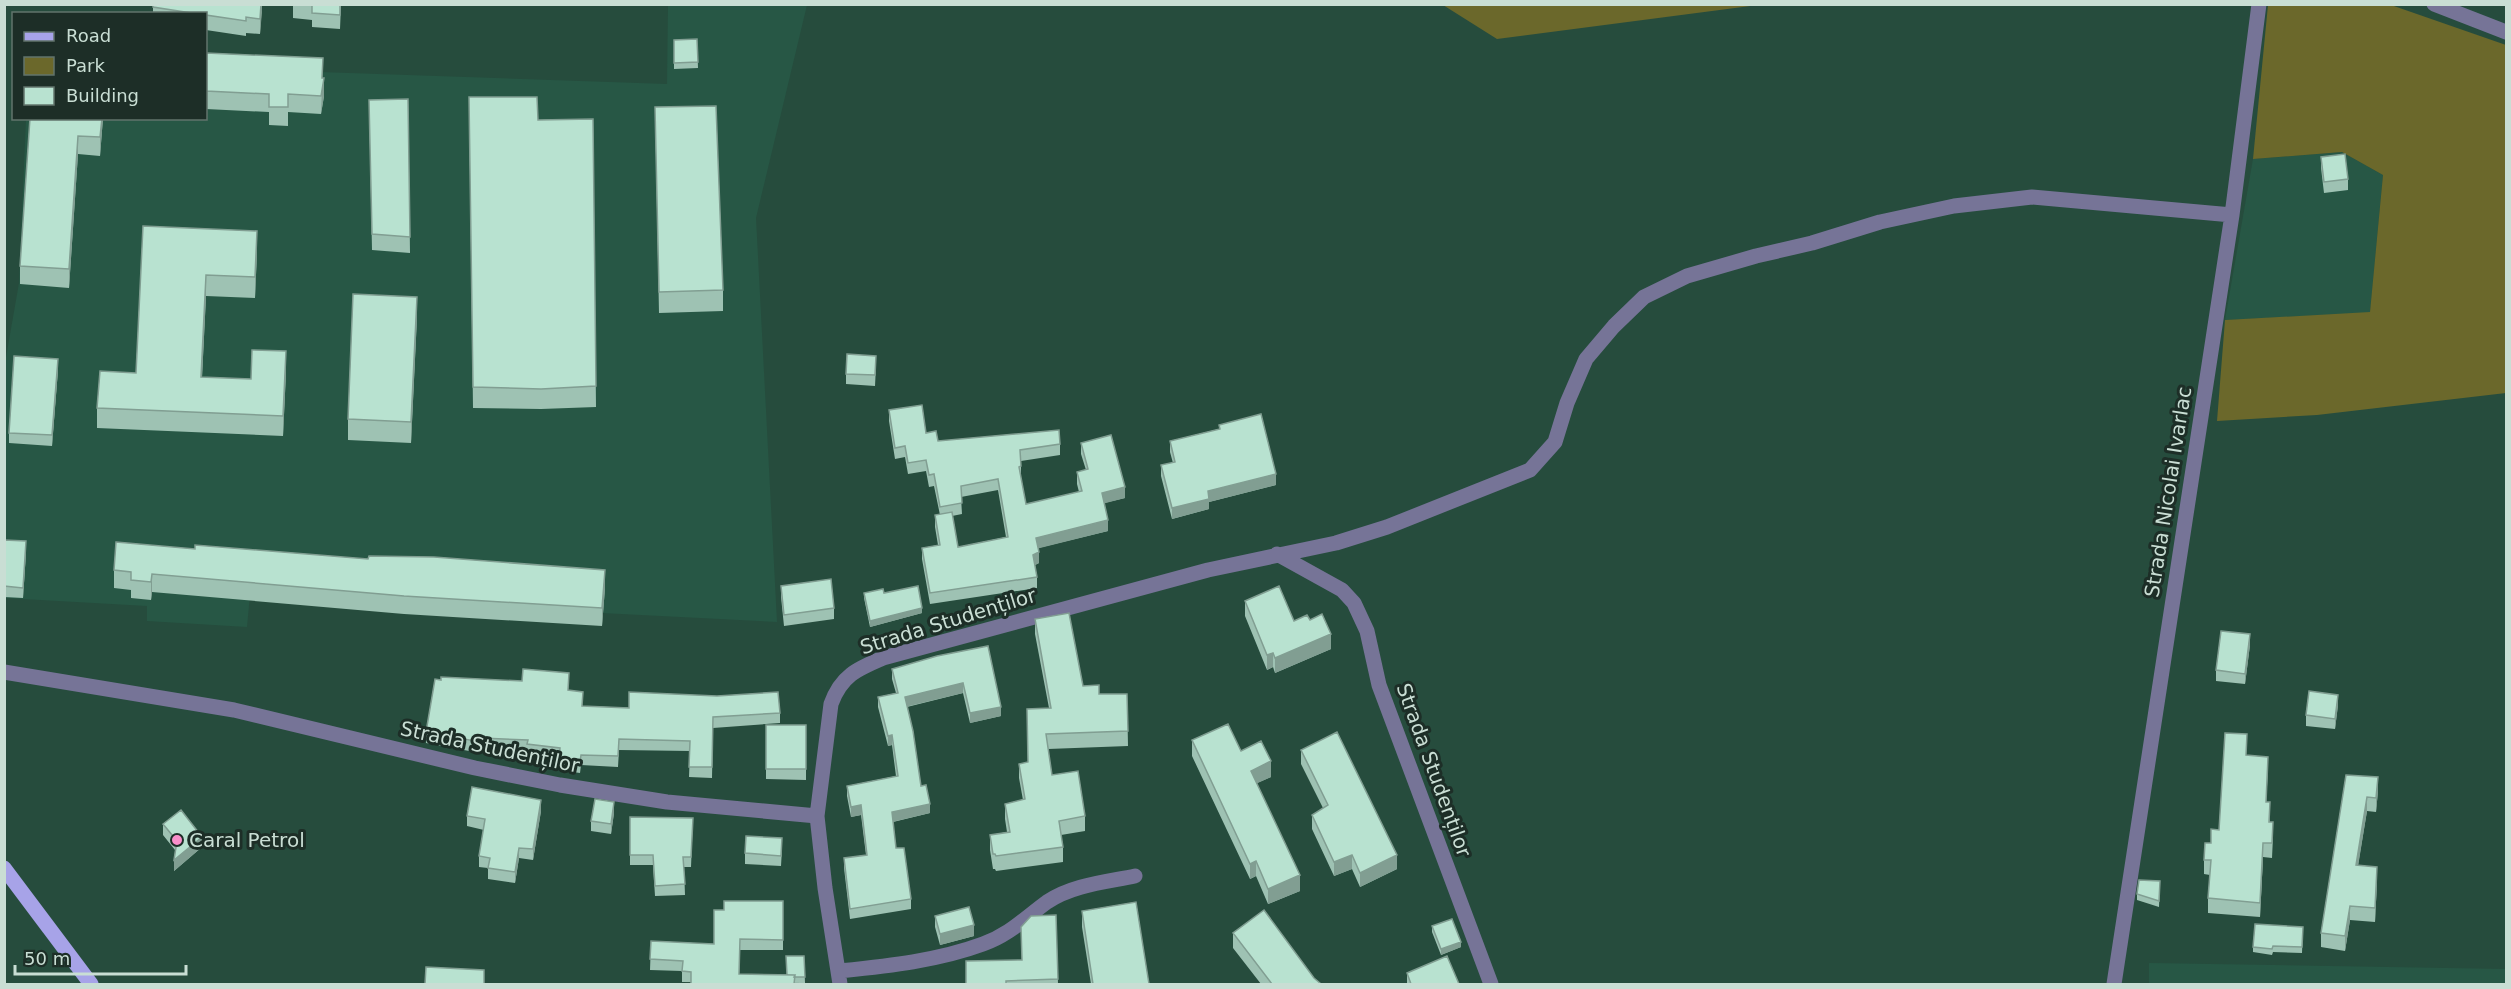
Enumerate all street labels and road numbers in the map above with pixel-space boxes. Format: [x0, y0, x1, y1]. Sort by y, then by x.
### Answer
street label: Strada Nicolai Ivarlac [2140, 385, 2196, 599]
street label: Strada Studenților [857, 583, 1040, 659]
street label: Strada Studenților [1391, 680, 1477, 861]
street label: Strada Studenților [398, 716, 583, 778]

